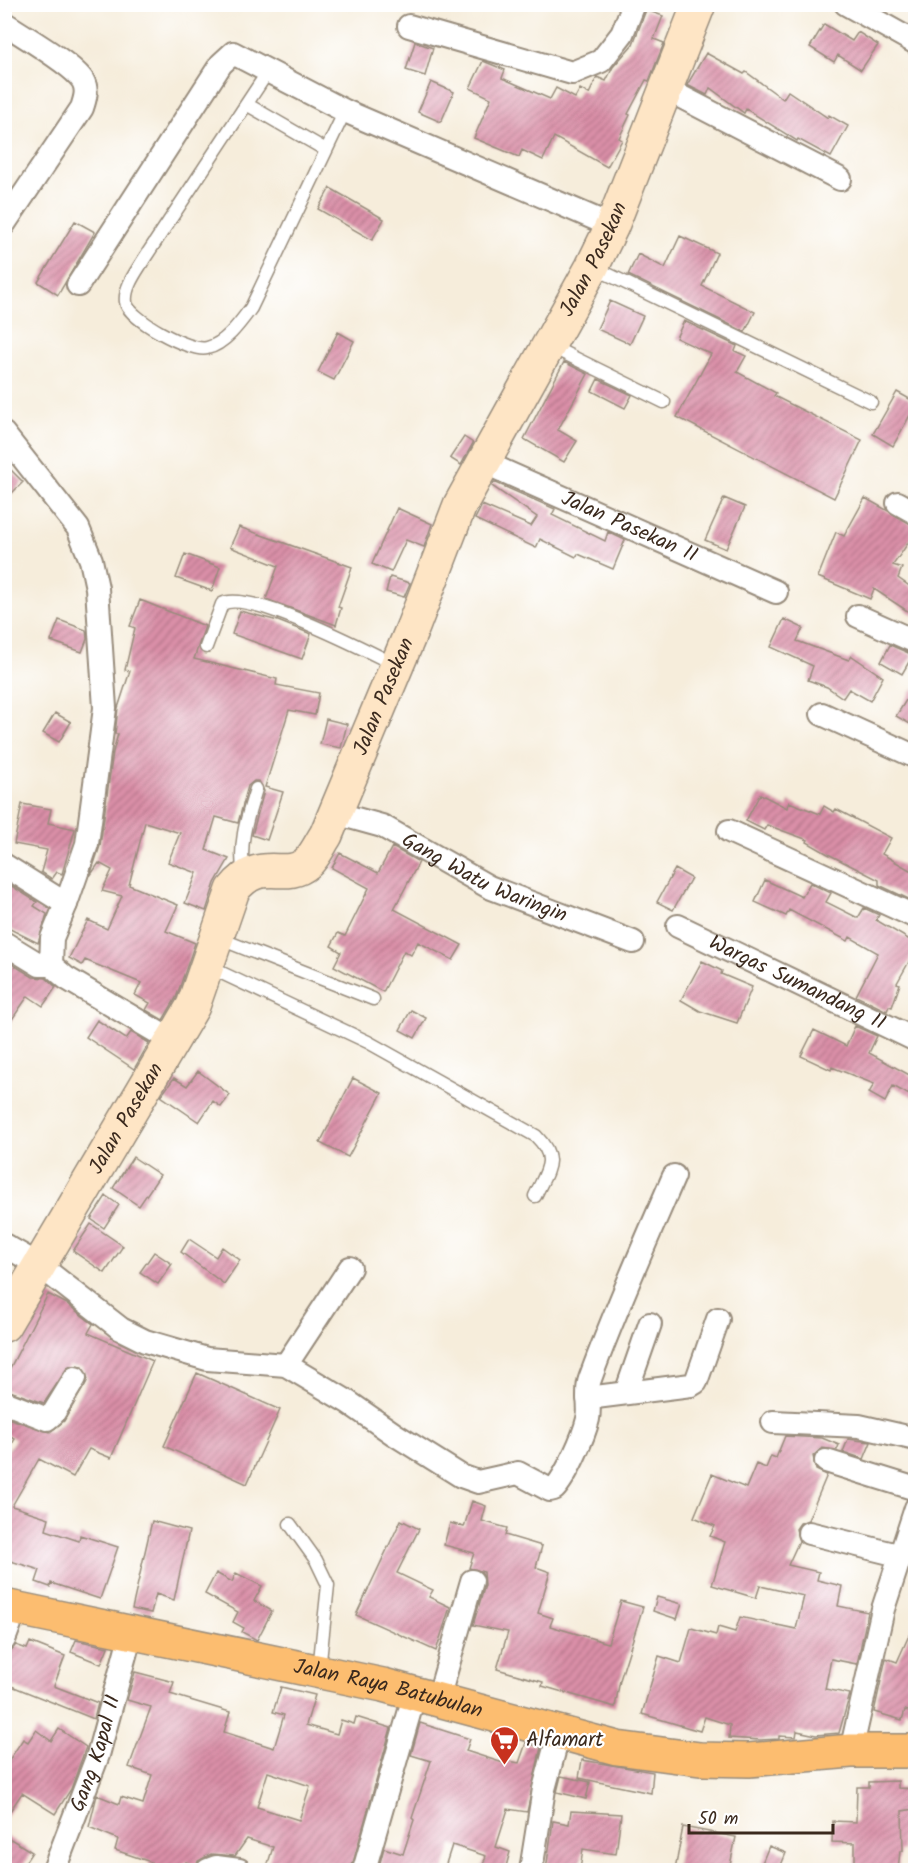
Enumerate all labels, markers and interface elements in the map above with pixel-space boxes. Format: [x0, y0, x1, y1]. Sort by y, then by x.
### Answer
street label: Jalan Pasekan [551, 197, 636, 323]
street label: Jalan Pasekan II [556, 482, 703, 572]
street label: Jalan Pasekan [345, 633, 423, 760]
street label: Gang Watu Waringin [395, 824, 572, 932]
street label: Wargas Sumandang II [703, 927, 891, 1039]
street label: Jalan Pasekan [80, 1056, 172, 1181]
street label: Jalan Raya Batubulan [291, 1650, 486, 1728]
street label: Gang Kapal II [61, 1691, 130, 1817]
supermarket icon: Alfamart [489, 1724, 521, 1766]
place label: Alfamart [526, 1724, 604, 1757]
scale bar [689, 1797, 833, 1835]
text: 50 m [698, 1805, 738, 1834]

